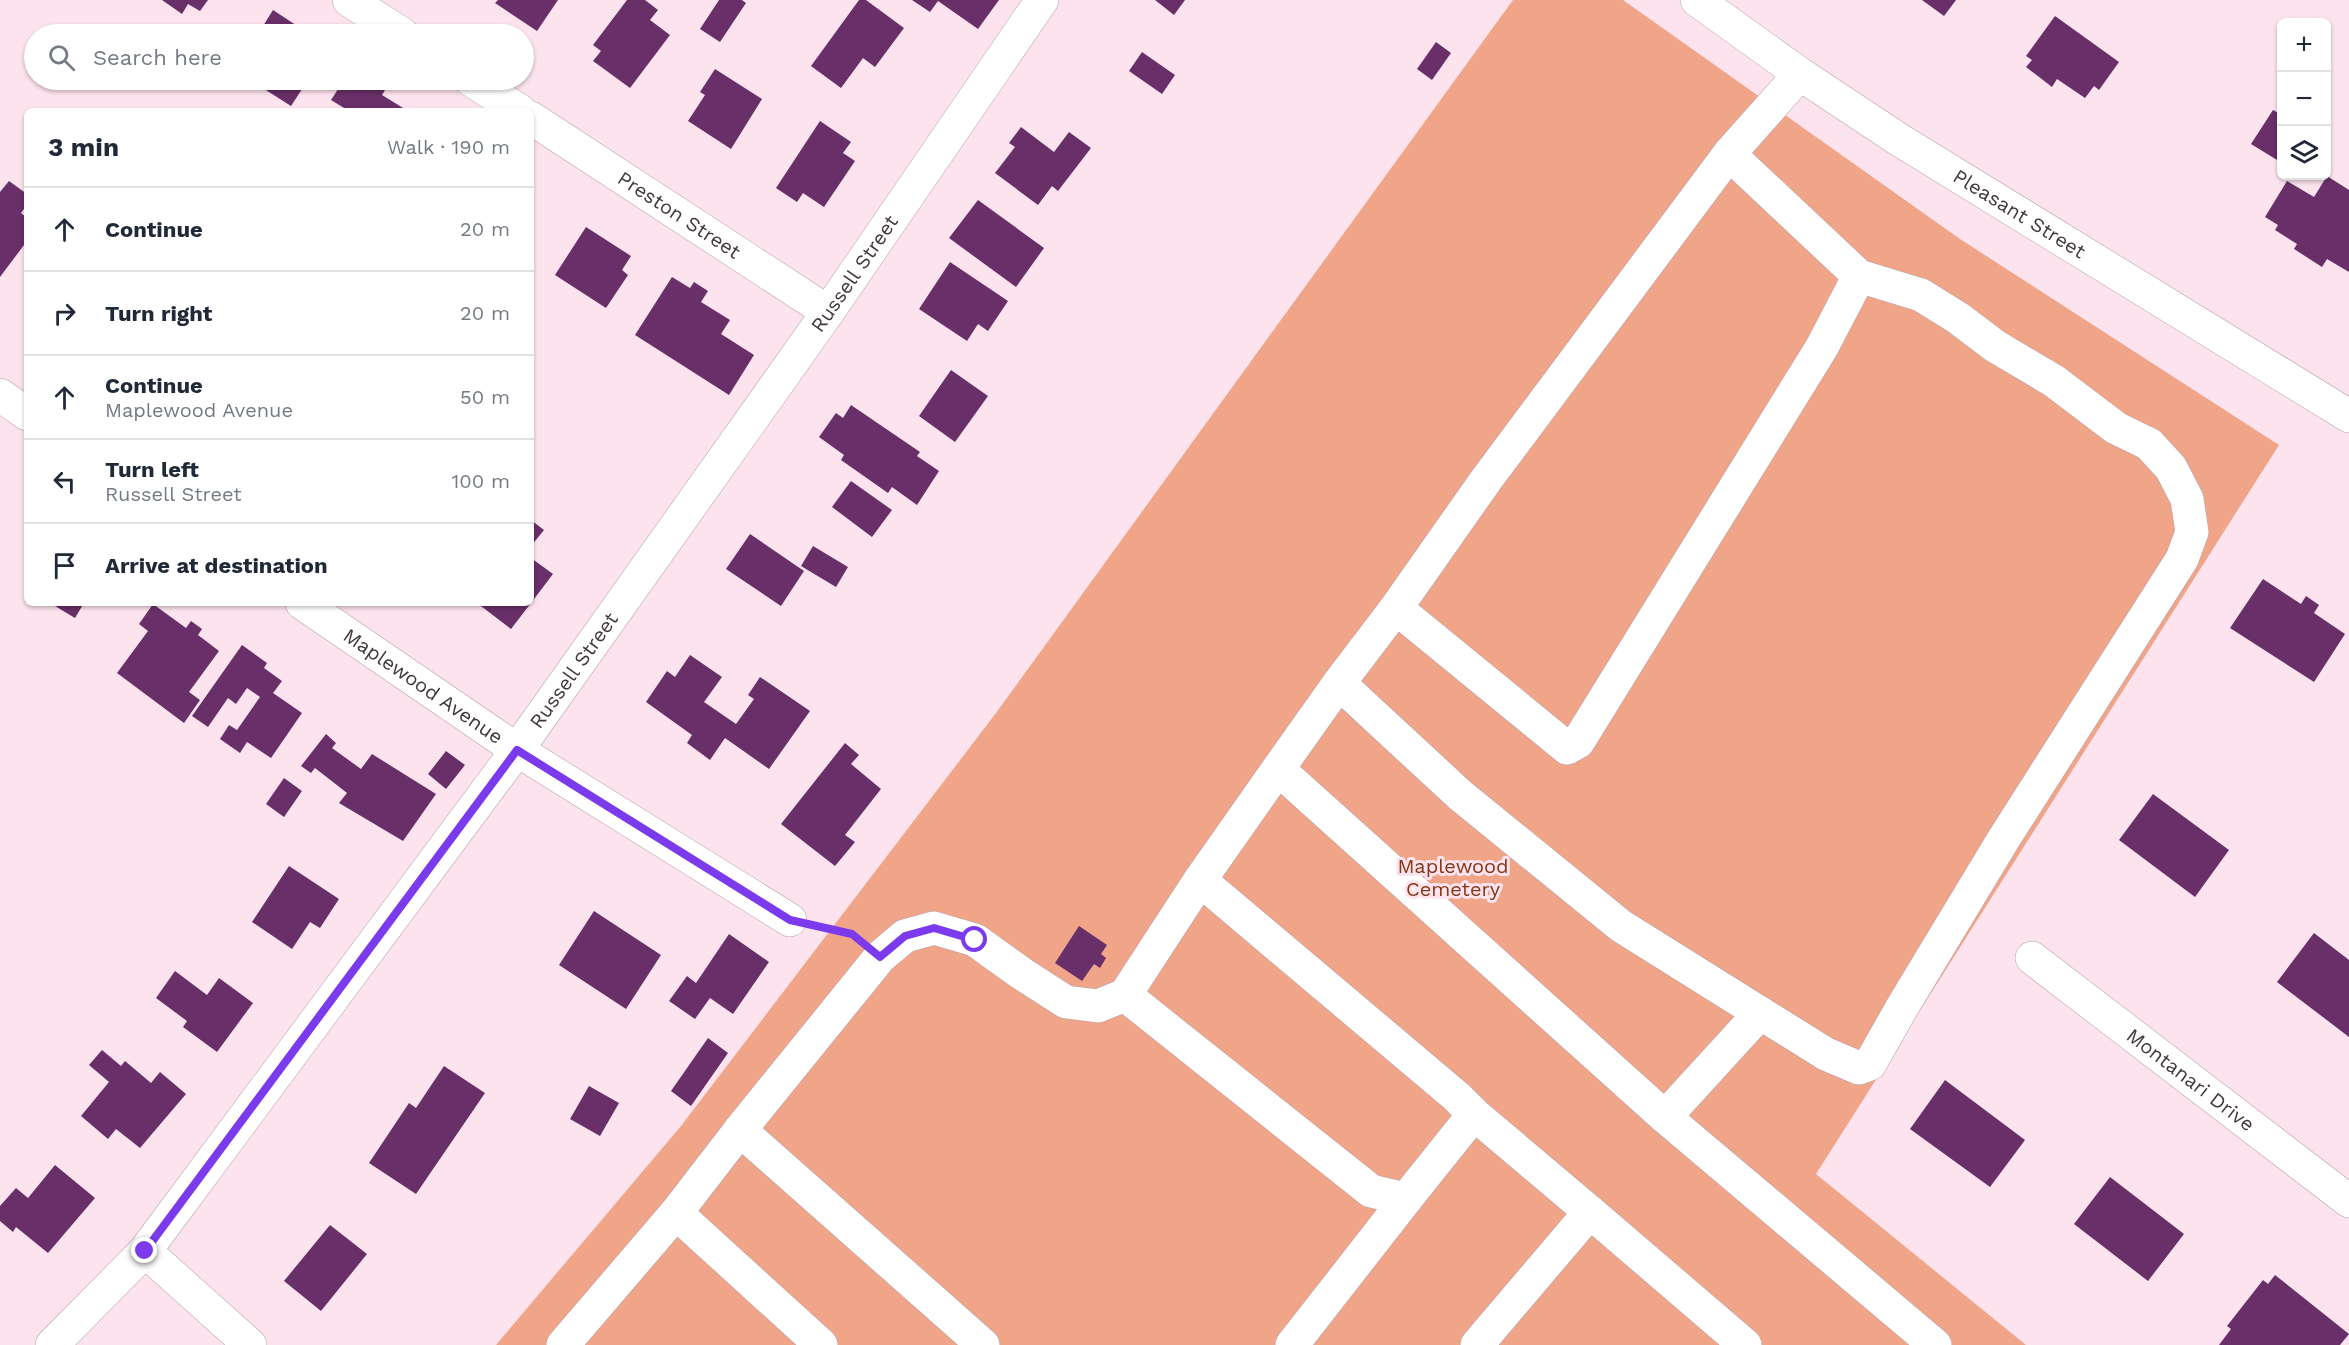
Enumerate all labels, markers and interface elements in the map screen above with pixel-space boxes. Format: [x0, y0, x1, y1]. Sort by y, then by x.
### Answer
map controls [2277, 18, 2331, 180]
button: + [2277, 18, 2331, 72]
search box [24, 24, 534, 90]
icon: search [45, 41, 78, 74]
text: Search here [93, 45, 222, 70]
button: − [2277, 72, 2331, 126]
button: layers [2277, 126, 2331, 180]
text: 3 min [48, 132, 119, 162]
text: Walk · 190 m [387, 135, 510, 159]
street label: Pleasant Street [1949, 164, 2091, 264]
street label: Preston Street [613, 166, 746, 264]
street label: Russell Street [806, 210, 903, 337]
icon: ahead [48, 213, 81, 246]
text: Continue [105, 217, 203, 242]
text: 20 m [460, 217, 510, 241]
icon: right [48, 297, 81, 330]
text: Turn right [105, 301, 212, 326]
text: 20 m [460, 301, 510, 325]
text: Continue [105, 373, 203, 398]
icon: ahead [48, 381, 81, 414]
text: 50 m [460, 385, 510, 409]
text: Maplewood Avenue [105, 398, 293, 422]
text: Turn left [105, 457, 199, 482]
icon: left [48, 465, 81, 498]
text: 100 m [451, 469, 510, 493]
text: Russell Street [105, 482, 242, 506]
icon: arrive [48, 549, 81, 582]
text: Arrive at destination [105, 553, 328, 578]
street label: Russell Street [524, 607, 623, 733]
street label: Maplewood Avenue [339, 623, 508, 749]
park label: Maplewood Cemetery [1397, 854, 1509, 901]
route start [961, 926, 987, 952]
street label: Montanari Drive [2122, 1023, 2259, 1136]
route end [131, 1237, 157, 1263]

